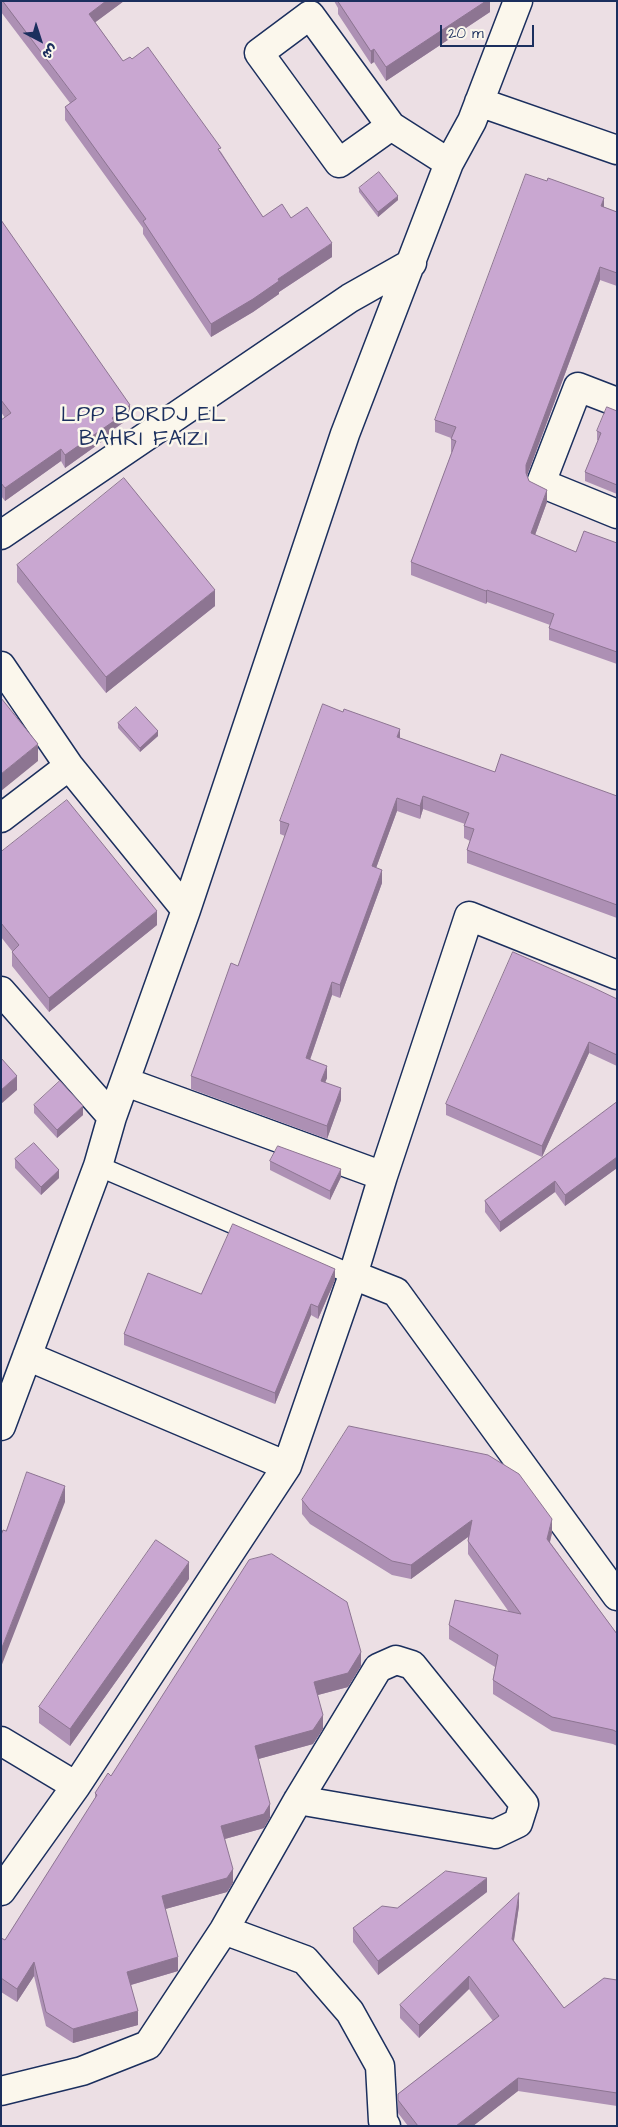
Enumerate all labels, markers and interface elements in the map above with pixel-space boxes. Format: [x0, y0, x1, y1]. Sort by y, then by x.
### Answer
north arrow [15, 15, 65, 65]
scale bar [443, 15, 537, 47]
text: 20 m [448, 23, 484, 44]
text: ش [37, 39, 62, 64]
district label: LPP BORDJ EL BAHRI FAIZI [60, 404, 228, 454]

